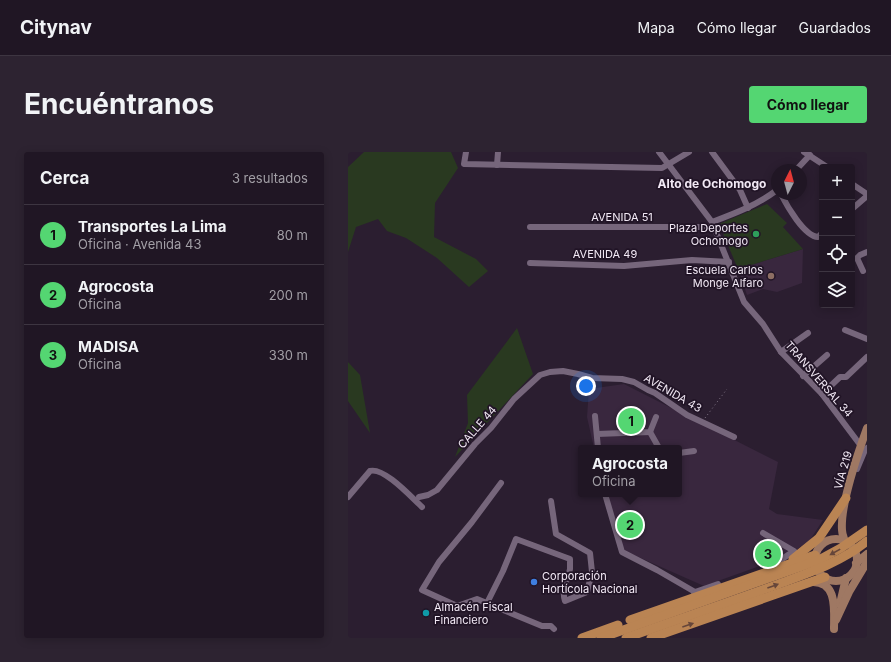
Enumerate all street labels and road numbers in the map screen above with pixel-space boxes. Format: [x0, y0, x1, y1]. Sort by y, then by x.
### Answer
street label: AVENIDA 51 [591, 210, 653, 224]
street label: AVENIDA 49 [573, 247, 637, 261]
street label: TRANSVERSAL 34 [782, 338, 856, 420]
street label: AVENIDA 43 [642, 371, 705, 415]
street label: CALLE 44 [455, 403, 499, 451]
street label: VÍA 219 [831, 449, 855, 491]

